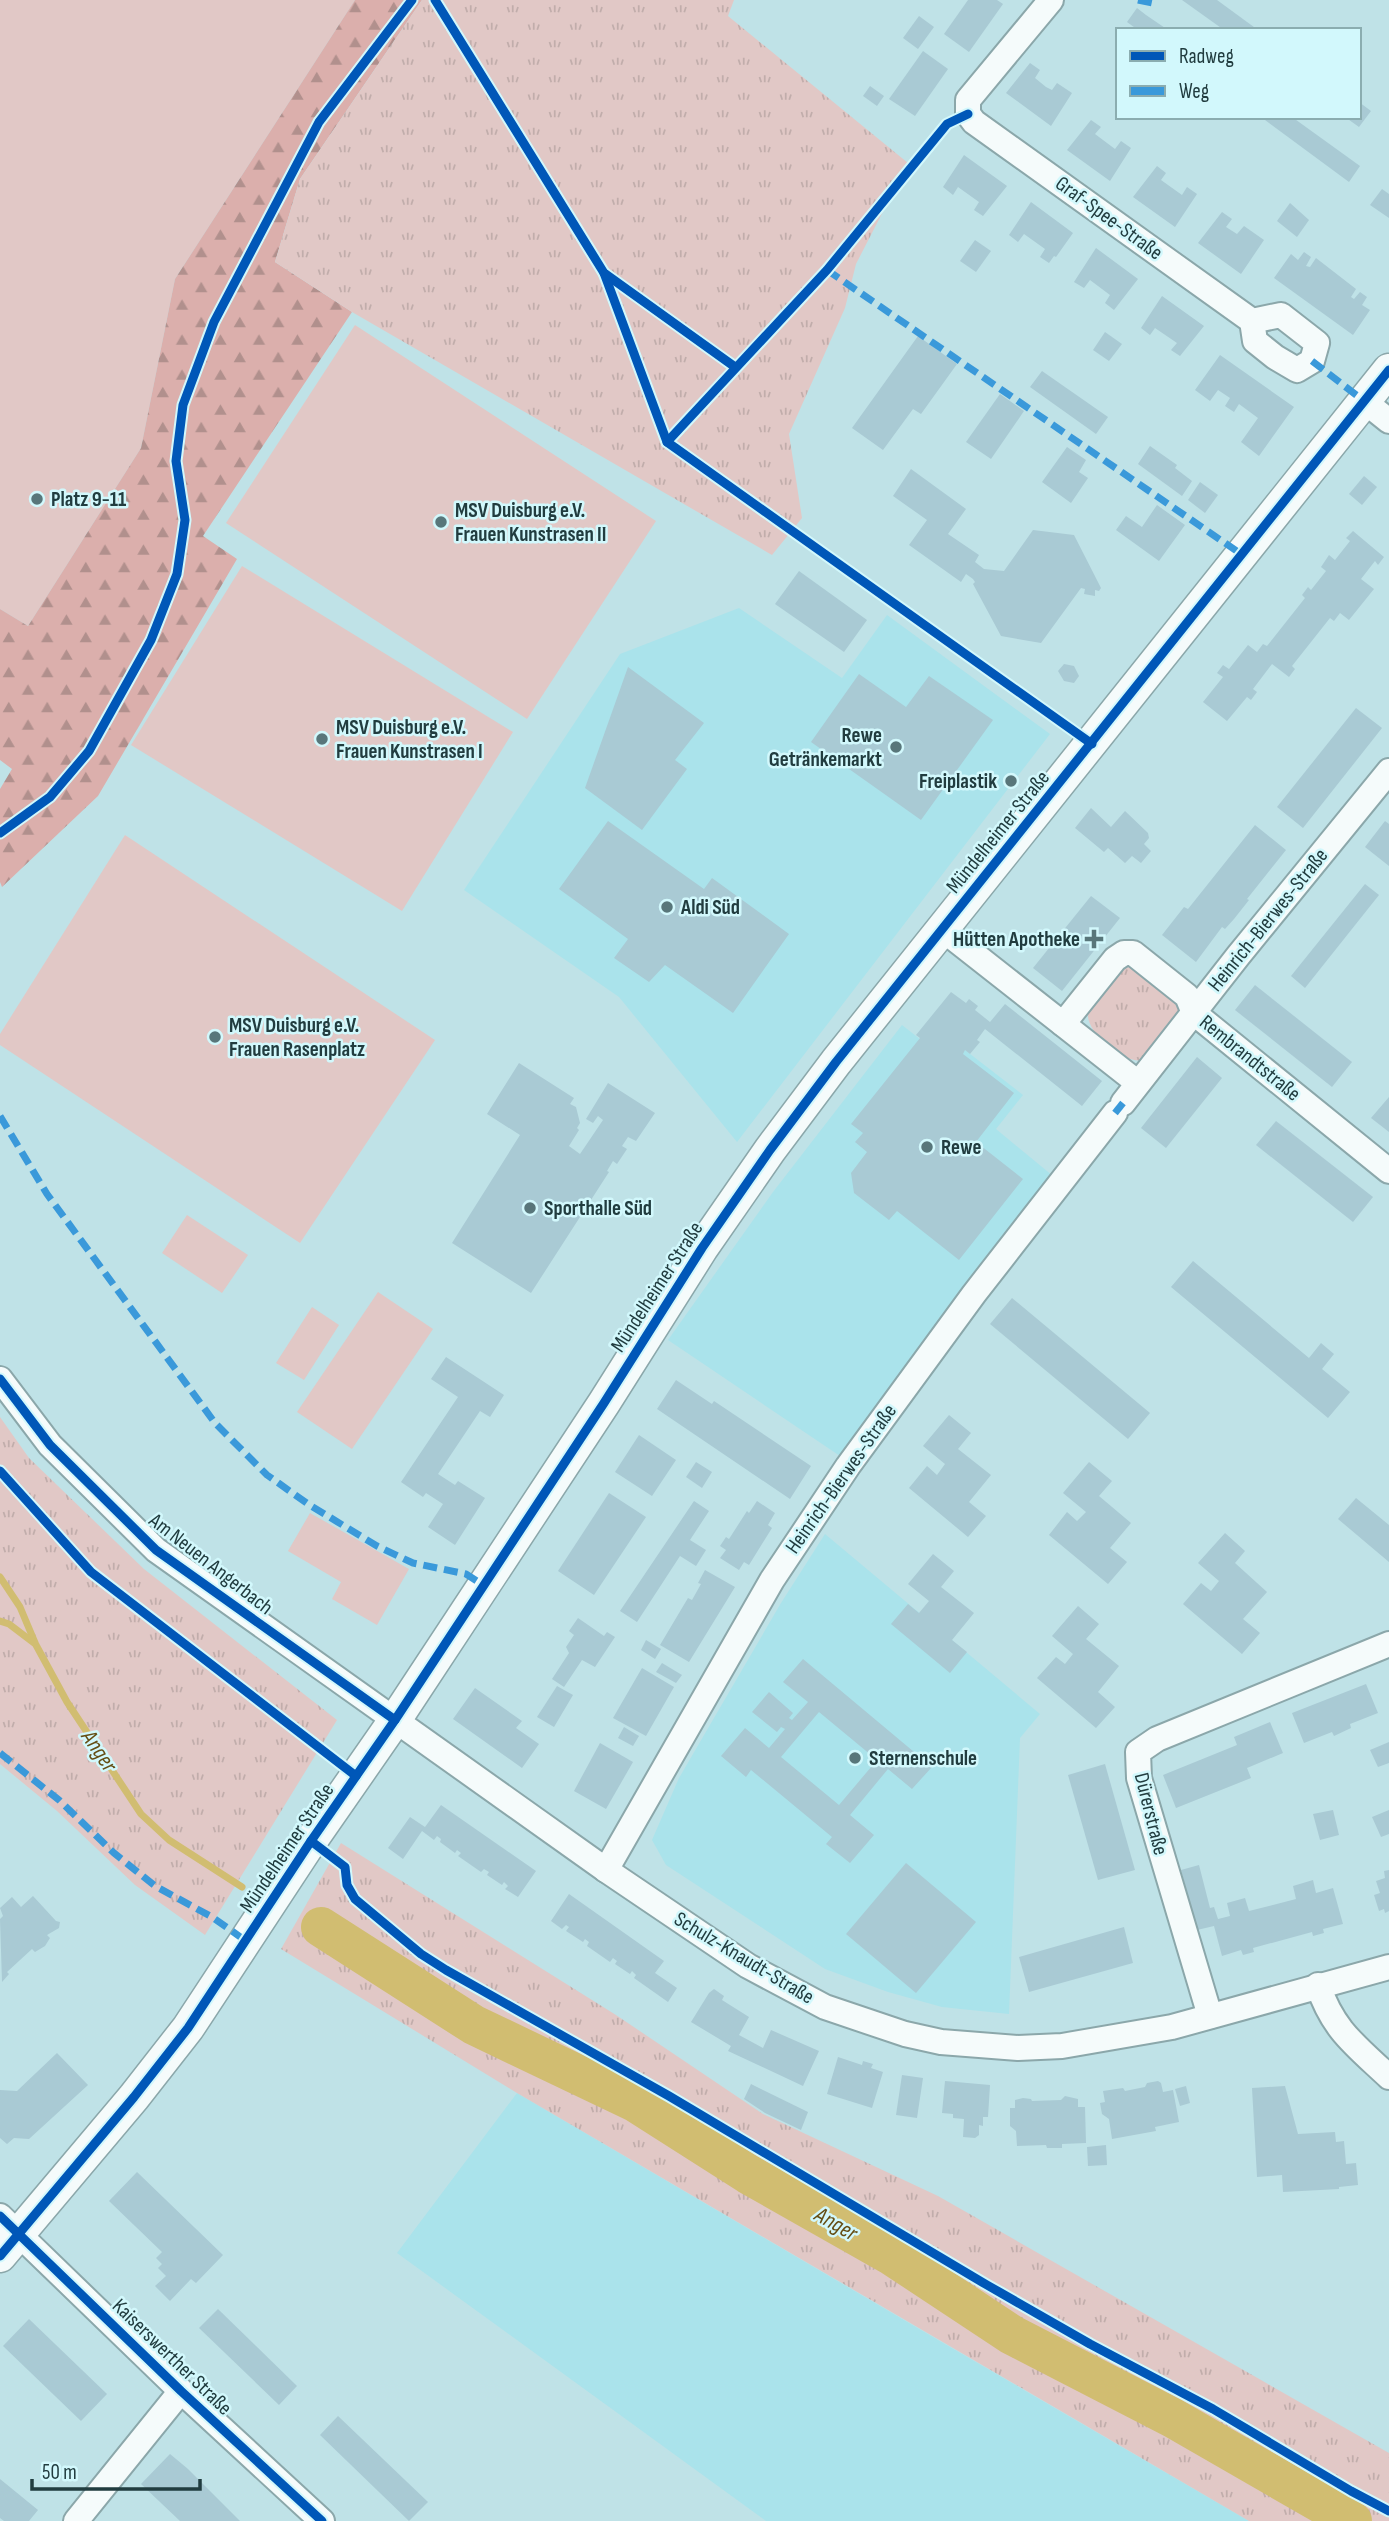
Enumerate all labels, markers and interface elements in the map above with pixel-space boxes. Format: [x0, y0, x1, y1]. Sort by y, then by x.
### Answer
legend [1116, 28, 1361, 119]
text: Radweg [1179, 44, 1234, 69]
text: Weg [1179, 79, 1209, 104]
street label: Graf-Spee-Straße [1051, 171, 1167, 265]
place label: Platz 9-11 [51, 487, 126, 512]
marker: Platz 9-11 [29, 491, 45, 507]
place label: MSV Duisburg e.V. Frauen Kunstrasen II [455, 498, 606, 547]
marker: MSV Duisburg e.V. Frauen Kunstrasen II [433, 514, 449, 530]
place label: MSV Duisburg e.V. Frauen Kunstrasen I [336, 715, 483, 764]
place label: Rewe Getränkemarkt [769, 723, 882, 772]
marker: MSV Duisburg e.V. Frauen Kunstrasen I [314, 731, 330, 747]
marker: Rewe Getränkemarkt [888, 739, 904, 755]
street label: Mündelheimer Straße [941, 766, 1055, 898]
place label: Freiplastik [919, 769, 997, 794]
marker: Freiplastik [1003, 773, 1019, 789]
street label: Heinrich-Bierwes-Straße [1203, 843, 1333, 997]
place label: Aldi Süd [680, 895, 740, 920]
marker: Aldi Süd [659, 899, 675, 915]
place label: Hütten Apotheke [953, 927, 1080, 952]
marker: Hütten Apotheke [1086, 931, 1102, 947]
street label: Rembrandtstraße [1194, 1010, 1306, 1106]
place label: MSV Duisburg e.V. Frauen Rasenplatz [229, 1013, 365, 1062]
marker: MSV Duisburg e.V. Frauen Rasenplatz [207, 1029, 223, 1045]
place label: Rewe [941, 1135, 982, 1160]
marker: Rewe [919, 1139, 935, 1155]
place label: Sporthalle Süd [544, 1196, 652, 1221]
marker: Sporthalle Süd [522, 1200, 538, 1216]
street label: Mündelheimer Straße [606, 1217, 708, 1357]
street label: Heinrich-Bierwes-Straße [780, 1399, 902, 1559]
street label: Am Neuen Angerbach [143, 1507, 278, 1620]
water label: Anger [74, 1724, 124, 1779]
place label: Sternenschule [869, 1746, 977, 1771]
marker: Sternenschule [847, 1750, 863, 1766]
street label: Dürerstraße [1129, 1770, 1173, 1858]
street label: Mündelheimer Straße [235, 1779, 339, 1917]
street label: Schulz-Knaudt-Straße [670, 1906, 818, 2010]
water label: Anger [809, 2200, 864, 2248]
street label: Kaiserswerther Straße [107, 2294, 237, 2420]
scale bar [32, 2448, 200, 2492]
text: 50 m [42, 2460, 77, 2485]

